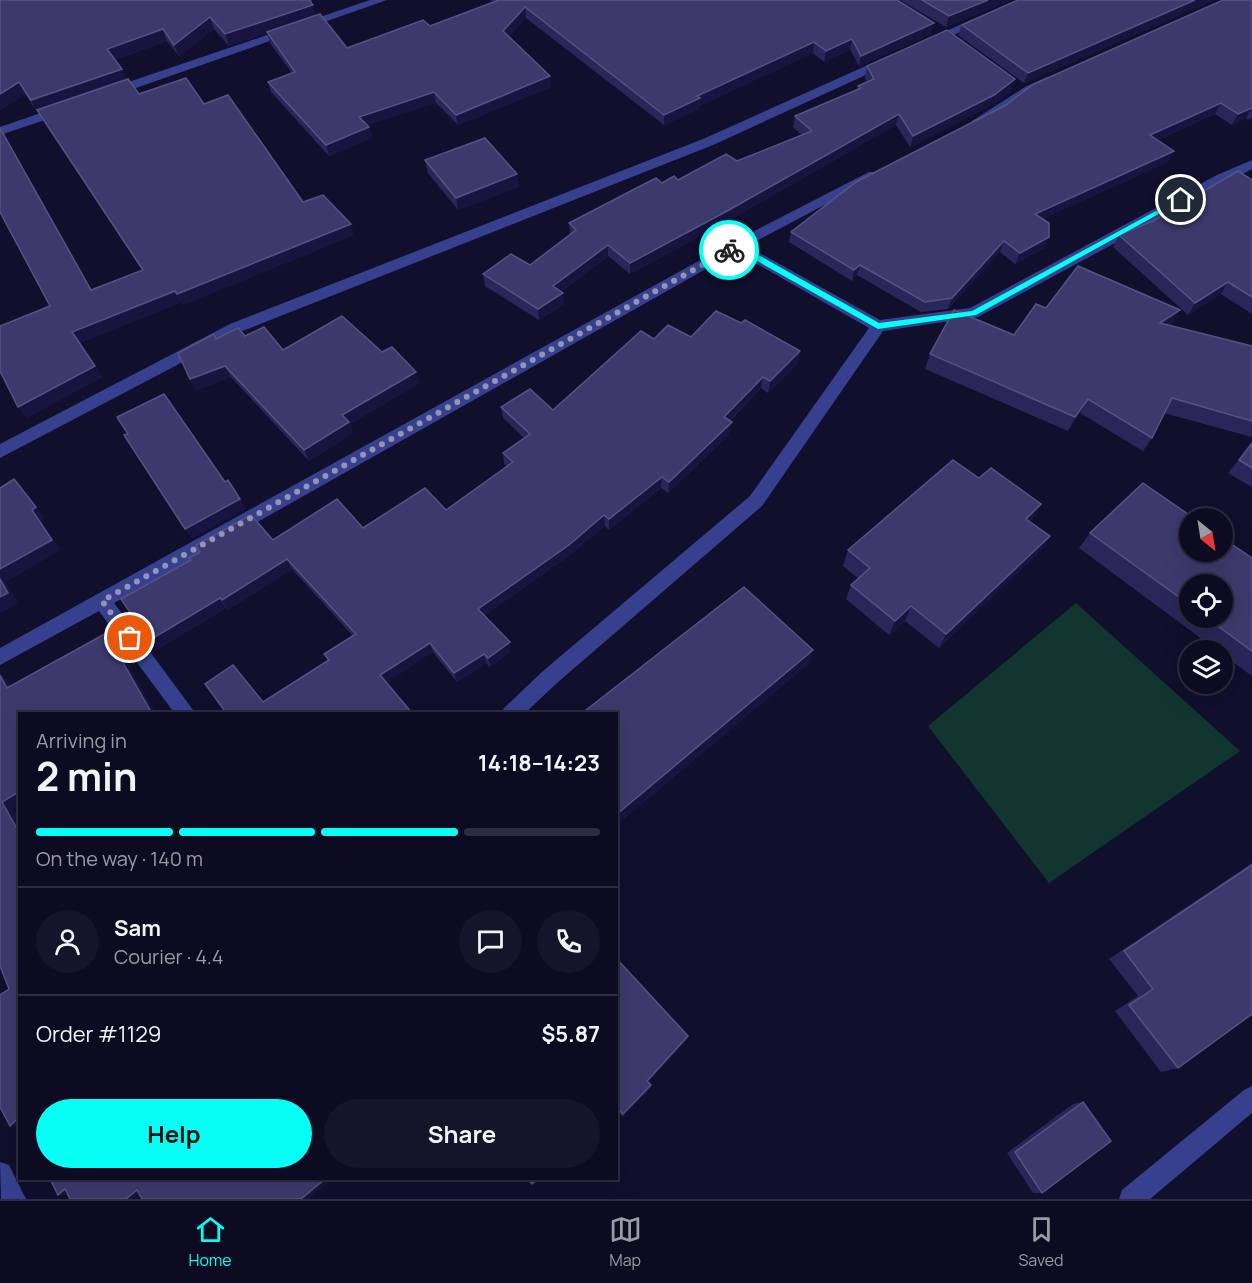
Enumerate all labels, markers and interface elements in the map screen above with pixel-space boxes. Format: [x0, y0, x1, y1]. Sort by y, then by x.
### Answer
pin [1155, 174, 1206, 225]
icon: home [1164, 183, 1197, 216]
courier [699, 220, 759, 280]
icon: bike [713, 234, 746, 267]
north arrow [1179, 508, 1233, 562]
map controls [1179, 508, 1233, 694]
button: locate [1179, 574, 1233, 628]
pin [104, 612, 155, 663]
icon: bag [113, 621, 146, 654]
button: layers [1179, 640, 1233, 694]
text: Arriving in [36, 727, 127, 754]
text: 14:18–14:23 [478, 748, 600, 778]
text: 2 min [36, 749, 137, 803]
text: On the way · 140 m [36, 845, 203, 872]
button: person [36, 910, 99, 973]
button: chat [459, 910, 522, 973]
button: phone [537, 910, 600, 973]
text: Sam [114, 913, 161, 943]
text: Courier · 4.4 [114, 943, 224, 970]
text: Order #1129 [36, 1019, 161, 1049]
text: $5.87 [541, 1019, 600, 1049]
button: Help [36, 1099, 312, 1168]
button: Share [324, 1099, 600, 1168]
tab: Home [188, 1213, 232, 1271]
tab: Map [609, 1213, 642, 1271]
tab: Saved [1018, 1213, 1064, 1271]

